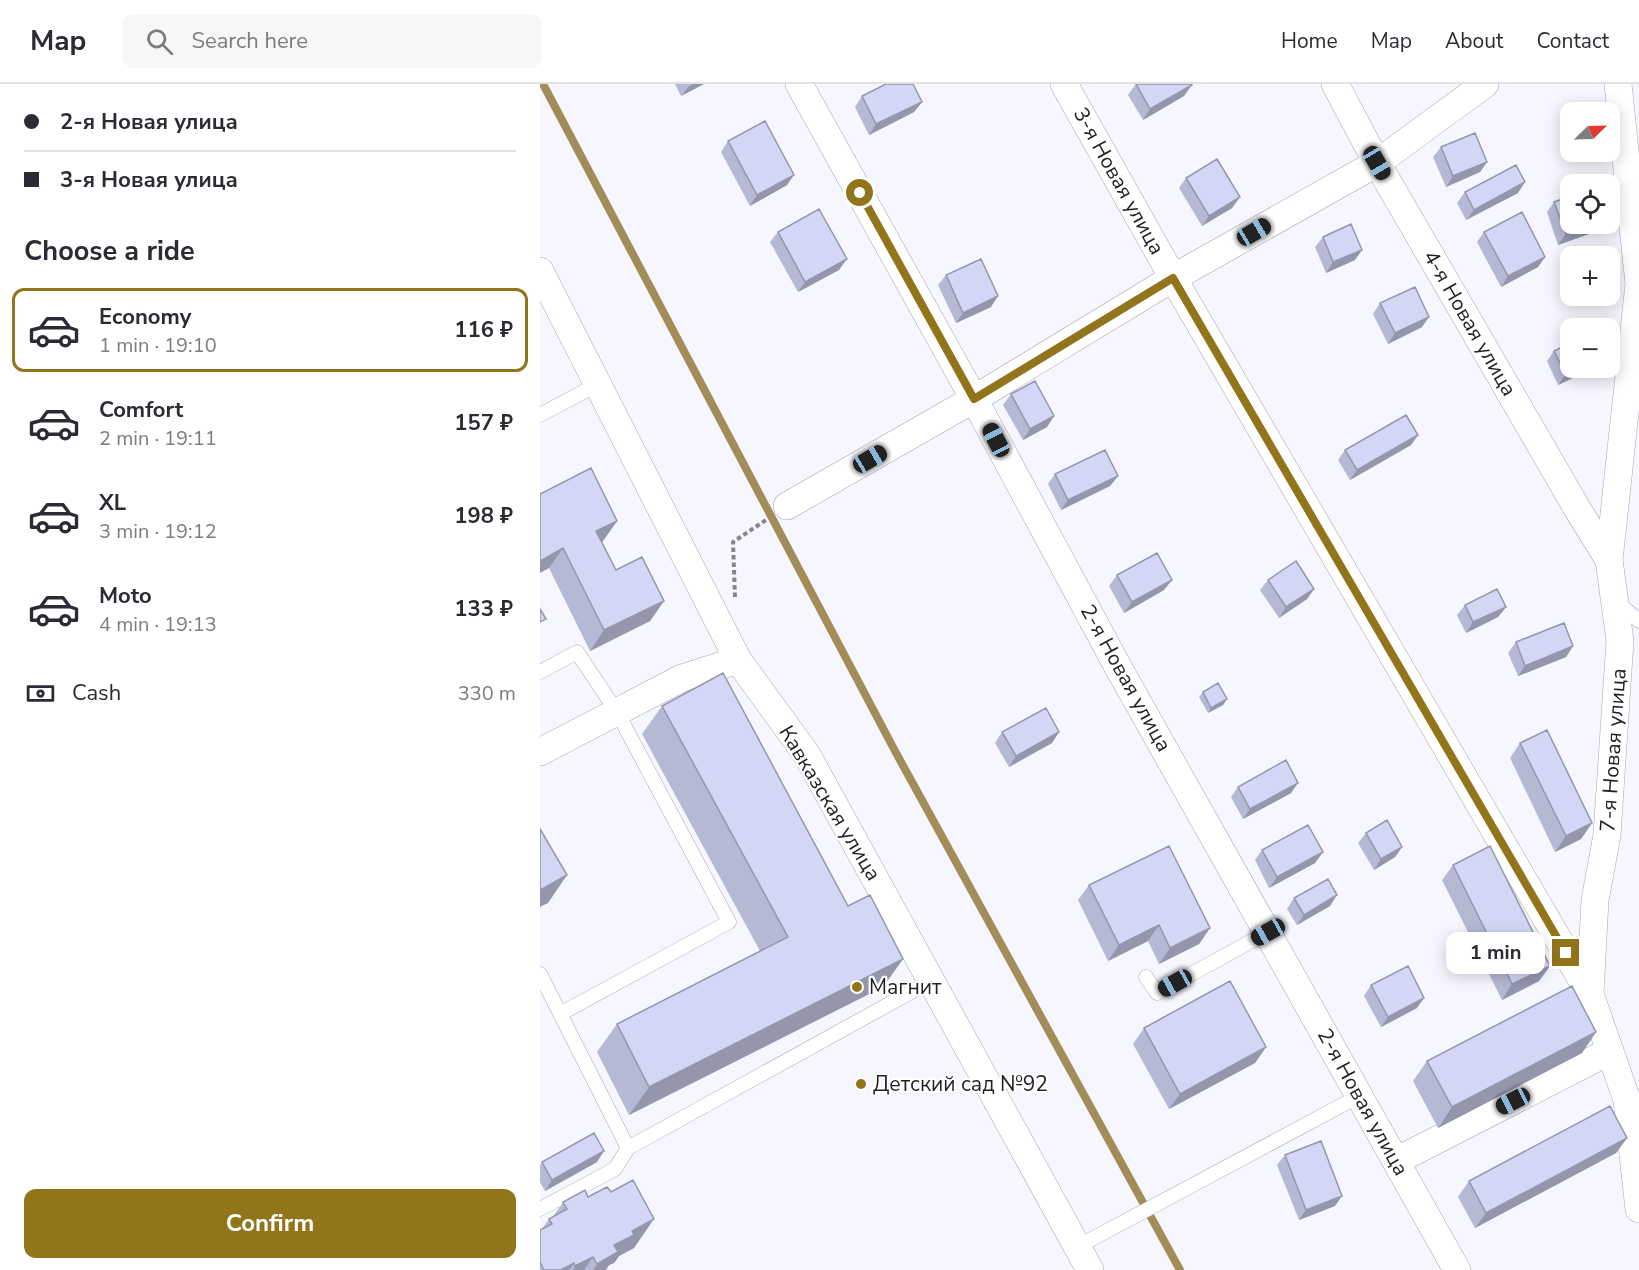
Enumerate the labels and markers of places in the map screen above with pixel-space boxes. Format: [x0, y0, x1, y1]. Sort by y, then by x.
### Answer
place label: Магнит [869, 973, 942, 1001]
marker: Магнит [850, 980, 864, 994]
place label: Детский сад №92 [873, 1070, 1048, 1098]
marker: Детский сад №92 [854, 1077, 868, 1091]

